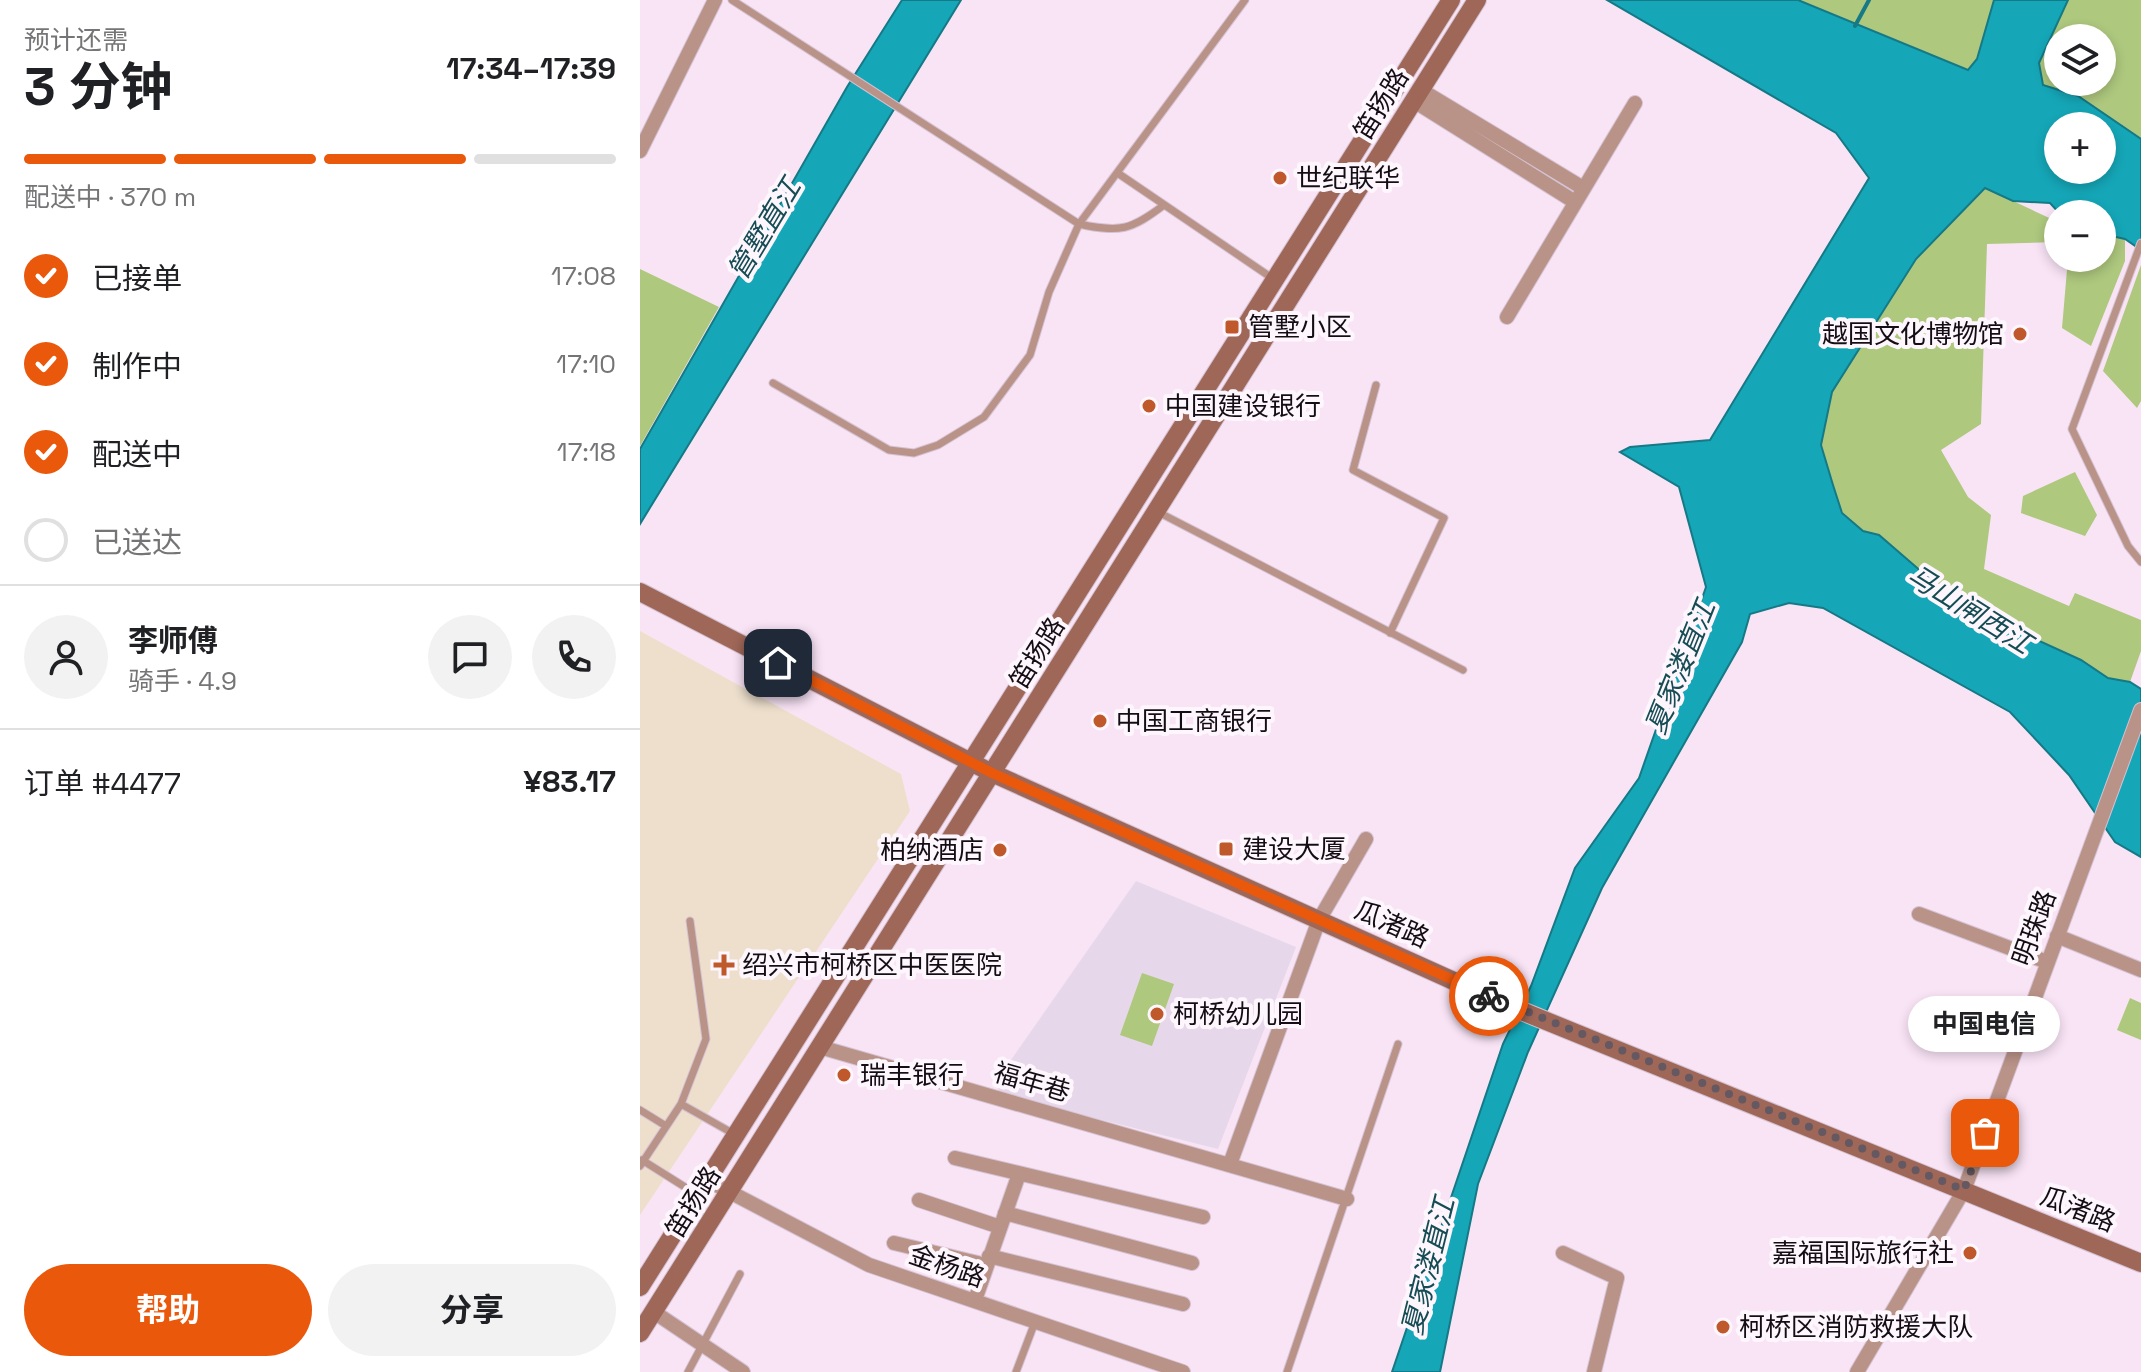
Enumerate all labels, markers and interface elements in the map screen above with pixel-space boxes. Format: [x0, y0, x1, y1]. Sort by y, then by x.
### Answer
text: 预计还需 [24, 23, 128, 57]
map controls [2044, 24, 2116, 272]
button: layers [2044, 24, 2116, 96]
text: 17:34–17:39 [446, 49, 616, 88]
text: 3 分钟 [24, 54, 173, 120]
street label: 笛扬路 [1346, 62, 1416, 146]
button: + [2044, 112, 2116, 184]
place label: 世纪联华 [1296, 161, 1400, 195]
water label: 管墅直江 [720, 169, 810, 286]
marker: 世纪联华 [1271, 169, 1289, 187]
text: 配送中 · 370 m [24, 180, 196, 214]
button: − [2044, 200, 2116, 272]
icon: check [24, 254, 68, 298]
text: 已接单 [92, 259, 182, 298]
text: 17:08 [551, 259, 616, 293]
place label: 管墅小区 [1248, 310, 1352, 344]
place label: 越国文化博物馆 [1822, 317, 2004, 351]
marker: 管墅小区 [1223, 318, 1241, 336]
marker: 越国文化博物馆 [2011, 325, 2029, 343]
icon: check [24, 342, 68, 386]
text: 制作中 [92, 347, 182, 386]
text: 17:10 [556, 347, 616, 381]
place label: 中国建设银行 [1165, 389, 1321, 423]
marker: 中国建设银行 [1140, 397, 1158, 415]
icon: check [24, 430, 68, 474]
text: 配送中 [92, 435, 182, 474]
text: 17:18 [557, 435, 616, 469]
text: 已送达 [92, 523, 182, 562]
water label: 马山闸西江 [1901, 557, 2041, 663]
water label: 夏家溇直江 [1637, 593, 1724, 739]
street label: 笛扬路 [1002, 611, 1072, 695]
button: person [24, 615, 108, 699]
button: chat [428, 615, 512, 699]
button: phone [532, 615, 616, 699]
text: 李师傅 [128, 621, 218, 660]
pin [744, 629, 812, 697]
icon: home [756, 641, 800, 685]
text: 骑手 · 4.9 [128, 664, 237, 698]
place label: 中国工商银行 [1116, 704, 1272, 738]
marker: 中国工商银行 [1091, 712, 1109, 730]
text: ¥83.17 [524, 762, 616, 801]
text: 订单 #4477 [24, 764, 181, 803]
place label: 建设大厦 [1242, 832, 1346, 866]
place label: 柏纳酒店 [880, 833, 984, 867]
marker: 建设大厦 [1217, 840, 1235, 858]
marker: 柏纳酒店 [991, 841, 1009, 859]
street label: 明珠路 [2005, 886, 2063, 970]
street label: 瓜渚路 [1349, 893, 1435, 955]
place label: 绍兴市柯桥区中医医院 [742, 948, 1002, 982]
marker: 绍兴市柯桥区中医医院 [713, 954, 735, 976]
courier [1449, 956, 1529, 1036]
icon: bike [1467, 974, 1511, 1018]
place label: 柯桥幼儿园 [1173, 997, 1303, 1031]
callout: 中国电信 [1909, 997, 2061, 1053]
marker: 柯桥幼儿园 [1148, 1005, 1166, 1023]
text: 中国电信 [1932, 1007, 2036, 1041]
street label: 福年巷 [990, 1055, 1074, 1109]
place label: 瑞丰银行 [860, 1058, 964, 1092]
marker: 瑞丰银行 [835, 1066, 853, 1084]
pin [1951, 1099, 2019, 1167]
icon: bag [1963, 1111, 2007, 1155]
street label: 笛扬路 [658, 1160, 728, 1244]
street label: 瓜渚路 [2035, 1179, 2121, 1239]
water label: 夏家溇直江 [1394, 1191, 1463, 1338]
place label: 嘉福国际旅行社 [1772, 1236, 1954, 1270]
street label: 金杨路 [905, 1237, 989, 1295]
marker: 嘉福国际旅行社 [1961, 1244, 1979, 1262]
button: 帮助 [24, 1264, 312, 1356]
button: 分享 [328, 1264, 616, 1356]
place label: 柯桥区消防救援大队 [1739, 1310, 1973, 1344]
marker: 柯桥区消防救援大队 [1714, 1318, 1732, 1336]

